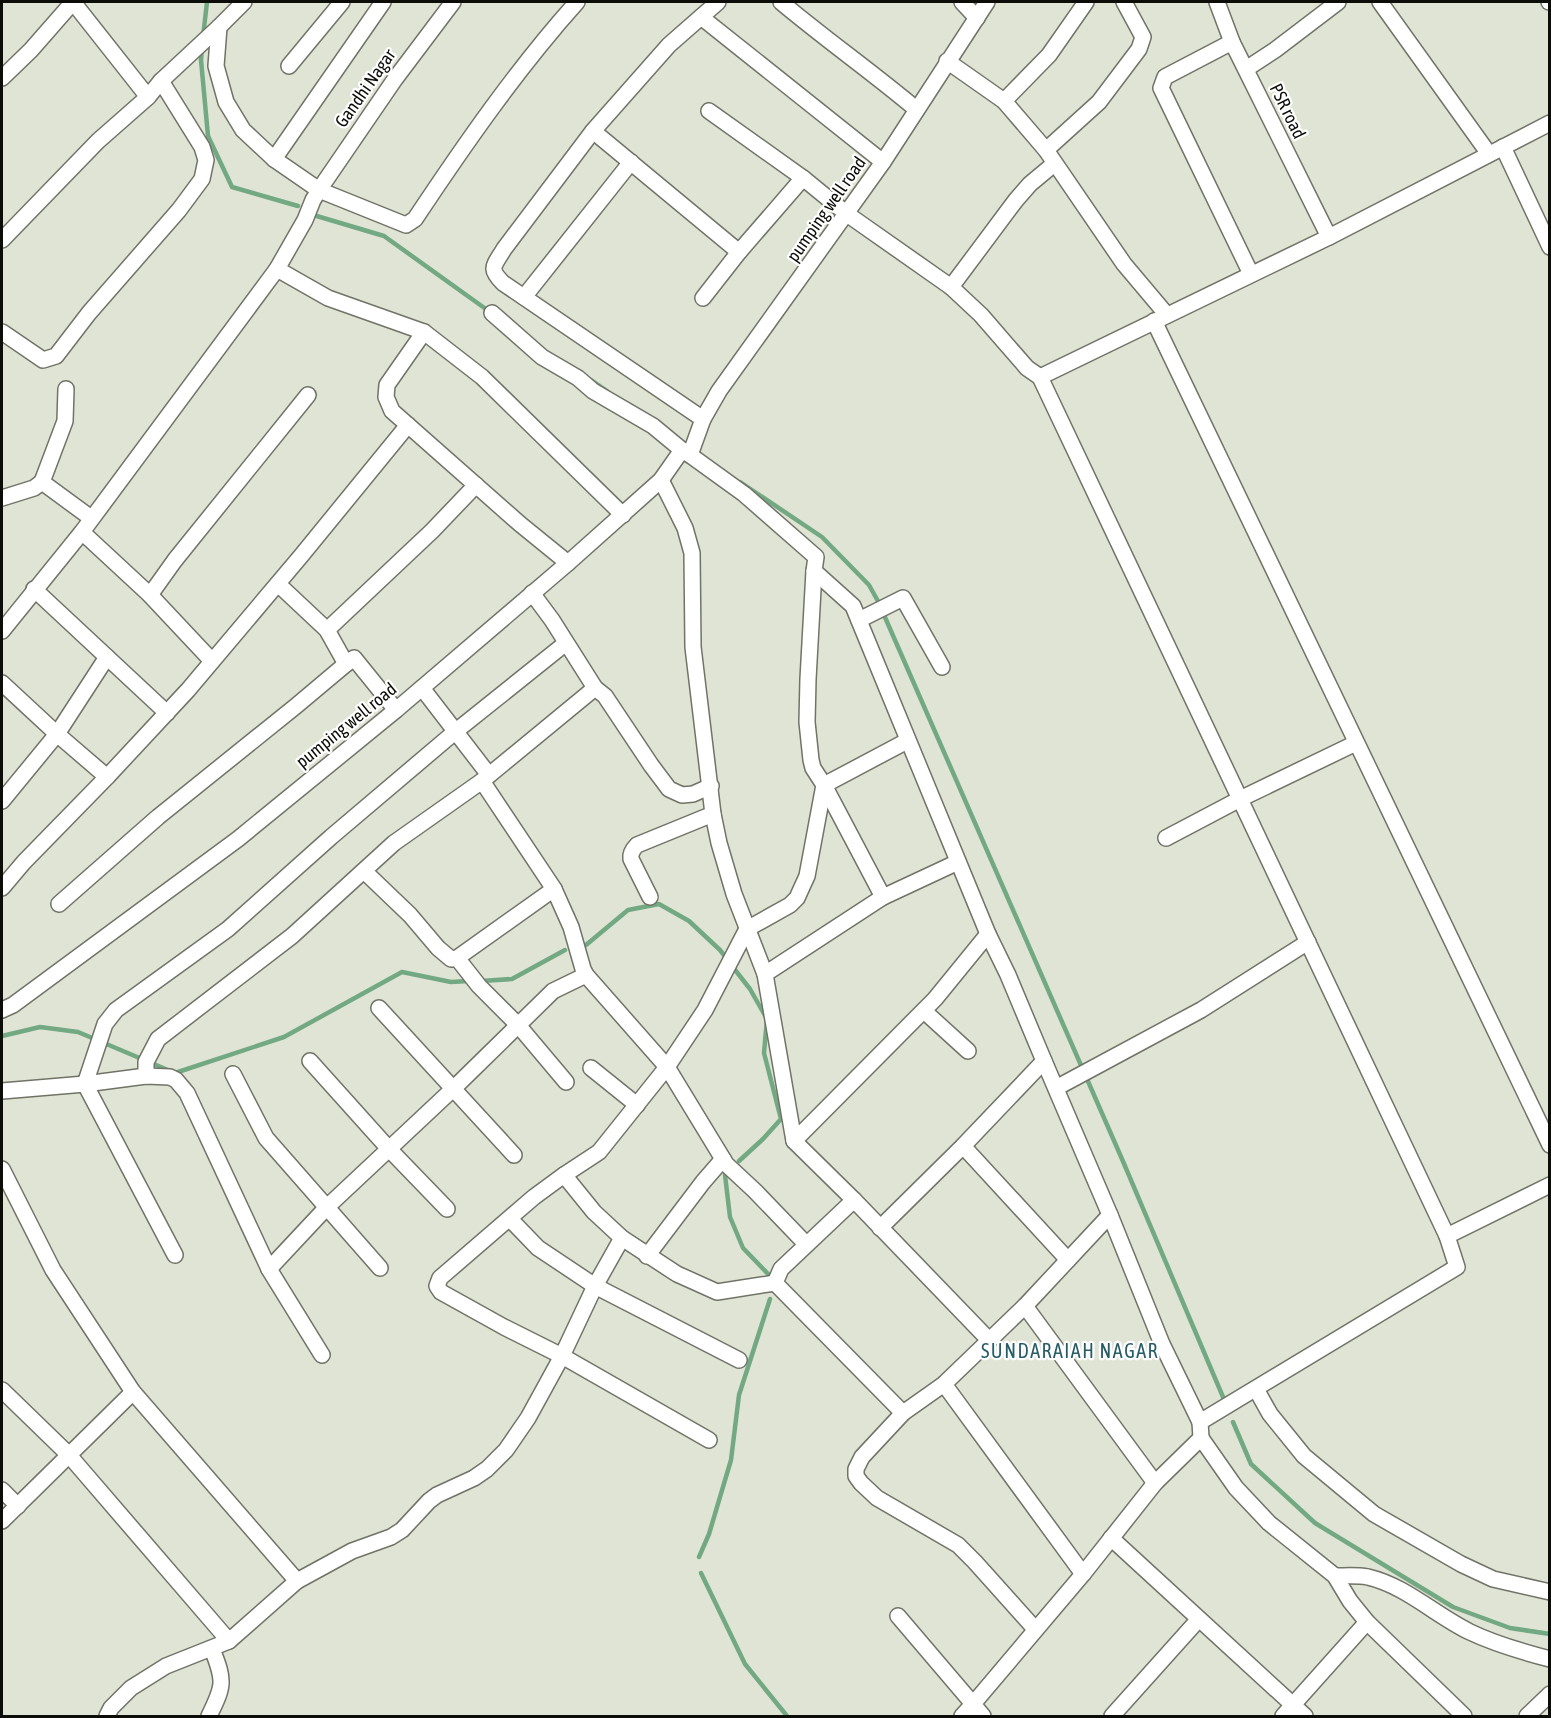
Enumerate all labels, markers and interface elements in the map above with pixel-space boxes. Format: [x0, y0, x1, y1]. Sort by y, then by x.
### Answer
street label: Gandhi Nagar [330, 44, 400, 131]
street label: PSR road [1266, 80, 1310, 142]
street label: pumping well road [782, 153, 870, 265]
street label: pumping well road [292, 678, 400, 772]
district label: SUNDARAIAH NAGAR [981, 1339, 1159, 1362]

